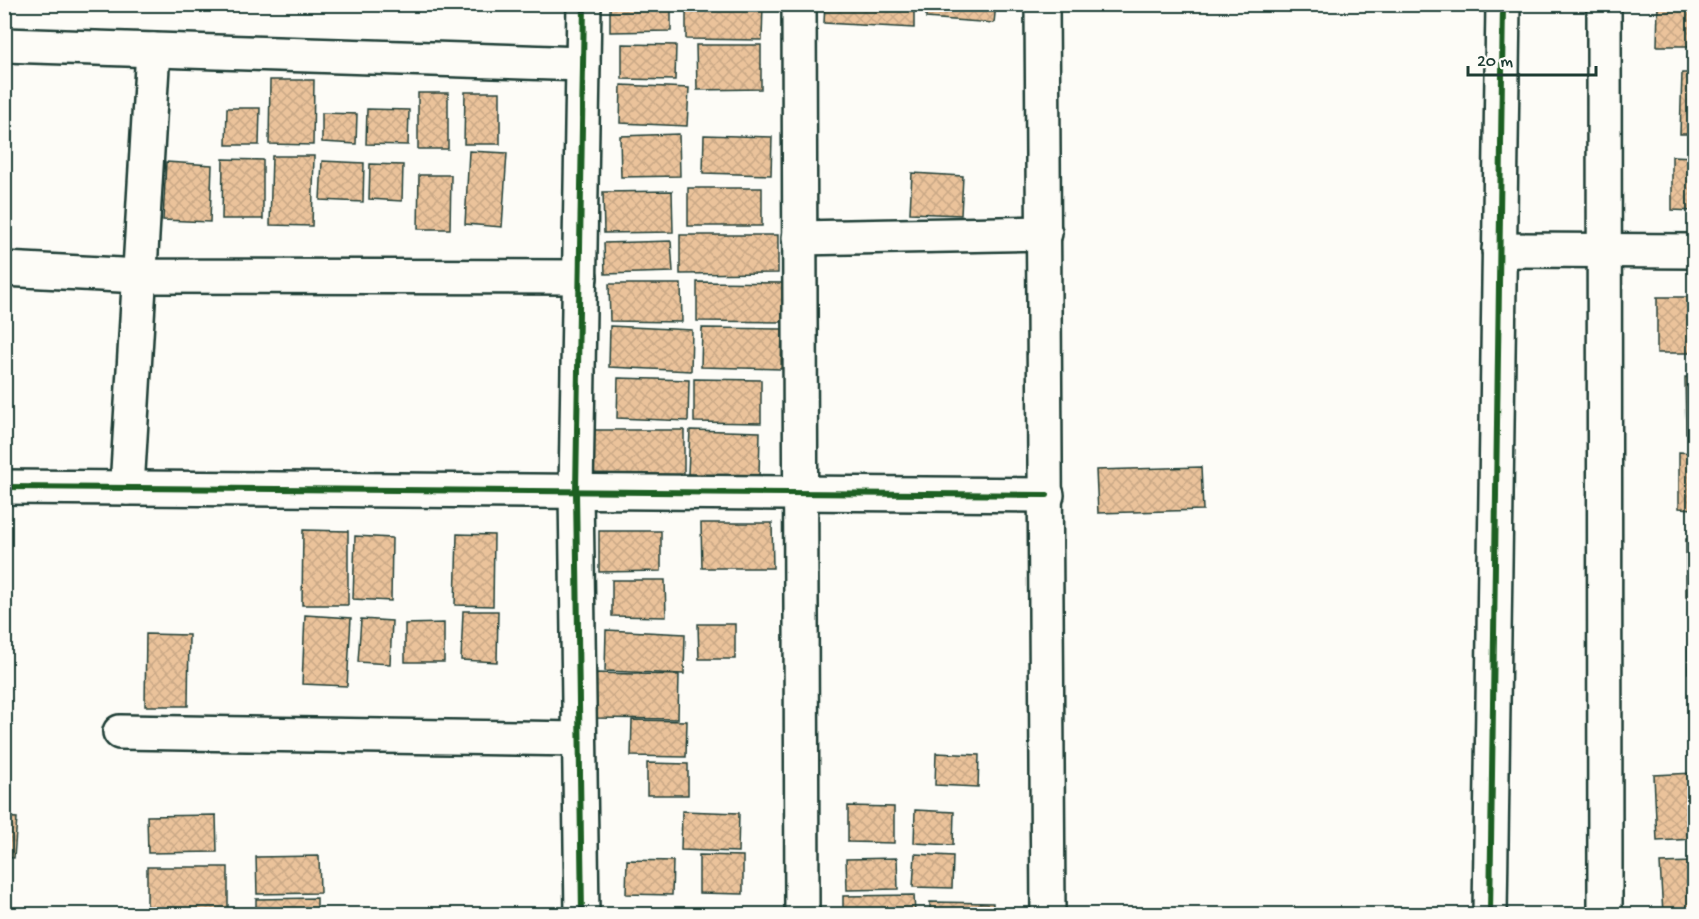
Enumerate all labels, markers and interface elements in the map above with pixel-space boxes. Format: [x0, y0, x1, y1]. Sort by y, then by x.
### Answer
scale bar [1468, 39, 1596, 77]
text: 20 m [1477, 52, 1513, 73]

